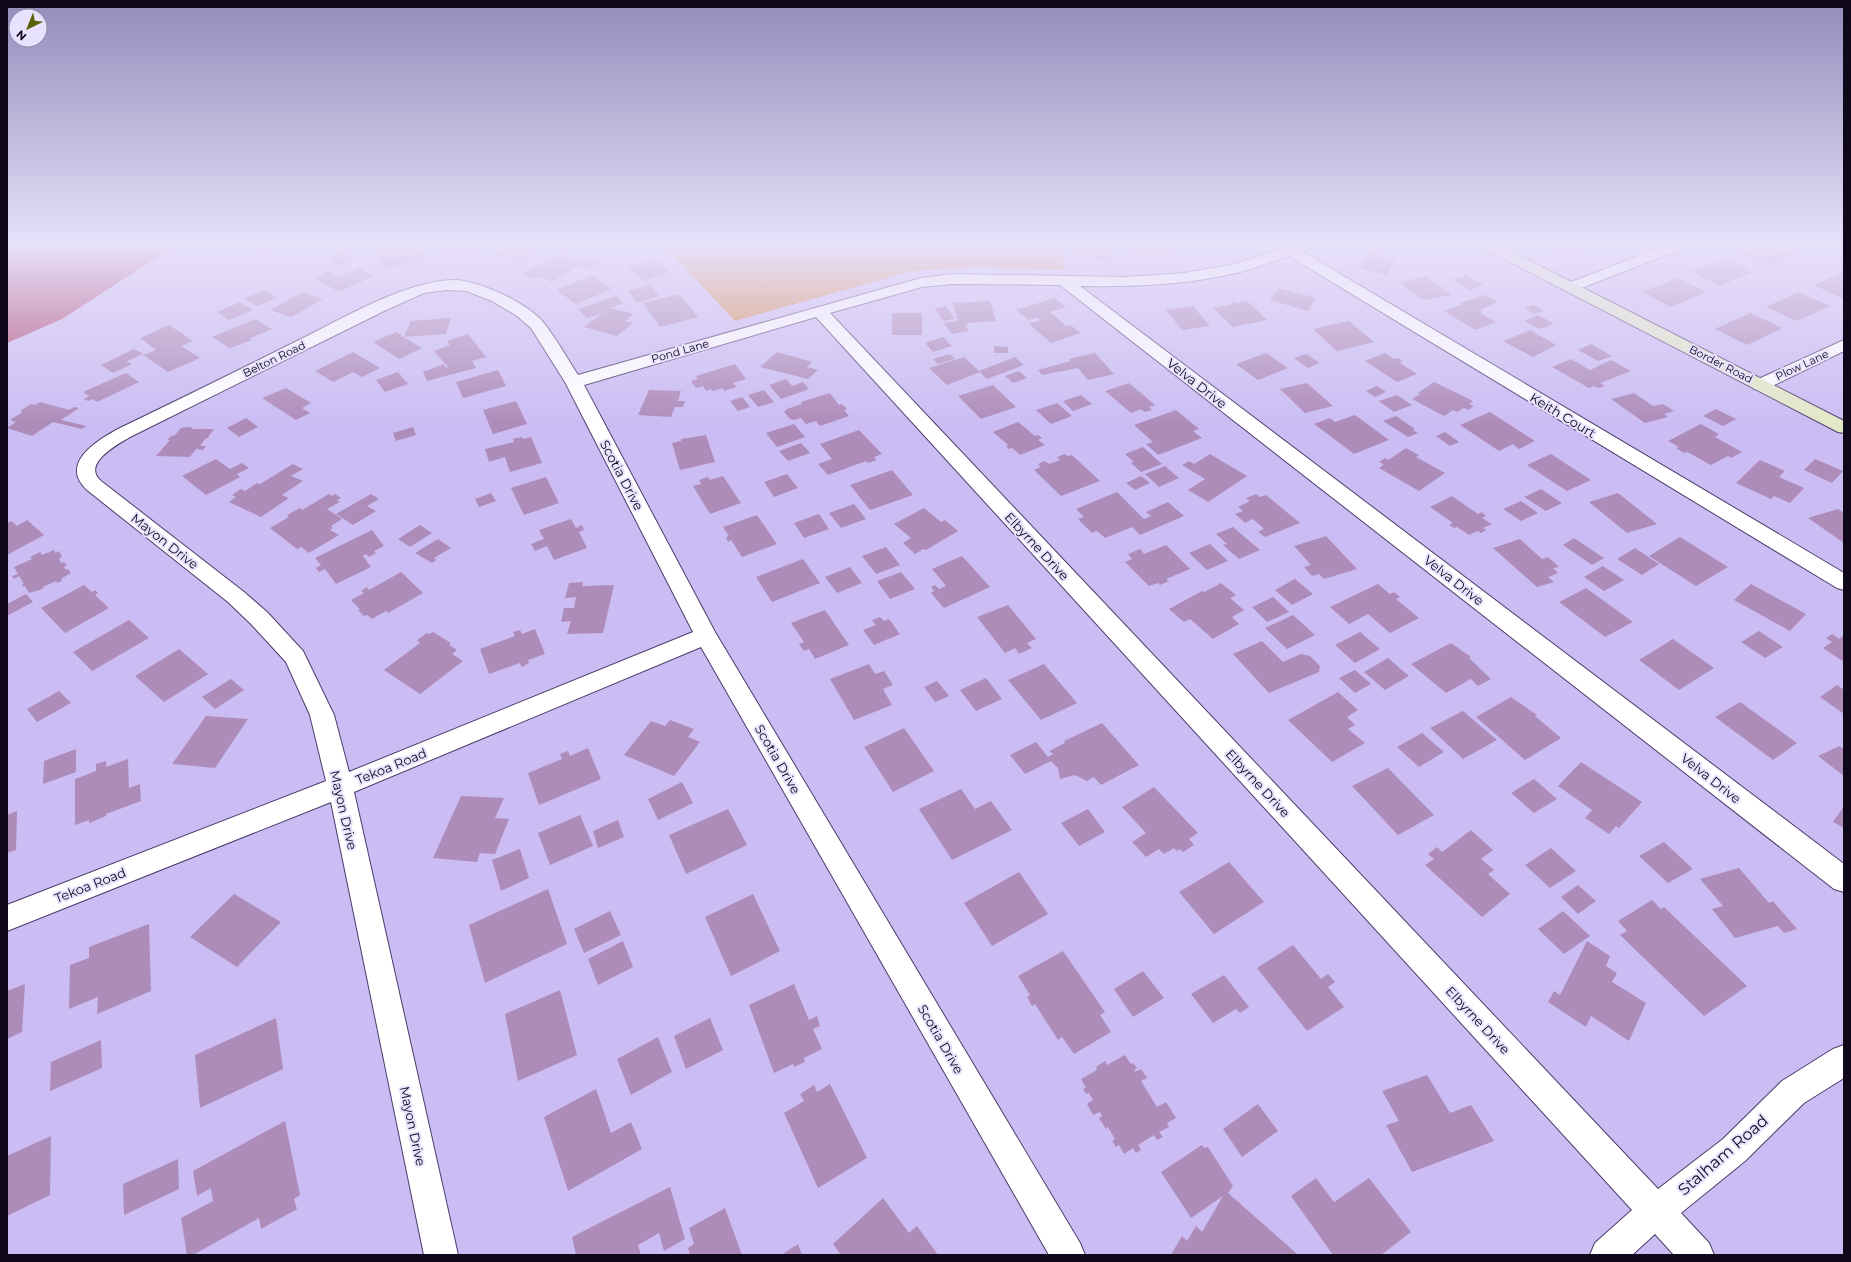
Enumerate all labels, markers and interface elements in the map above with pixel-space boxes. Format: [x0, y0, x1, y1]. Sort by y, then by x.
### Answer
north arrow [8, 8, 48, 48]
text: N [13, 27, 29, 43]
street label: Pond Lane [649, 336, 711, 366]
street label: Belton Road [240, 338, 308, 380]
street label: Border Road [1687, 342, 1755, 386]
street label: Plow Lane [1773, 346, 1831, 383]
street label: Velva Drive [1164, 355, 1230, 411]
street label: Keith Court [1527, 389, 1599, 441]
street label: Scotia Drive [597, 437, 647, 513]
street label: Elbyrne Drive [1001, 509, 1073, 583]
street label: Mayon Drive [128, 510, 202, 572]
street label: Velva Drive [1421, 552, 1487, 608]
street label: Scotia Drive [752, 722, 804, 797]
street label: Tekoa Road [353, 744, 429, 788]
street label: Elbyrne Drive [1222, 746, 1294, 820]
street label: Velva Drive [1678, 750, 1744, 806]
street label: Mayon Drive [327, 769, 361, 851]
street label: Tekoa Road [52, 864, 128, 906]
street label: Elbyrne Drive [1442, 983, 1514, 1057]
street label: Scotia Drive [915, 1002, 967, 1077]
street label: Mayon Drive [397, 1085, 429, 1167]
street label: Stalham Road [1674, 1111, 1772, 1199]

